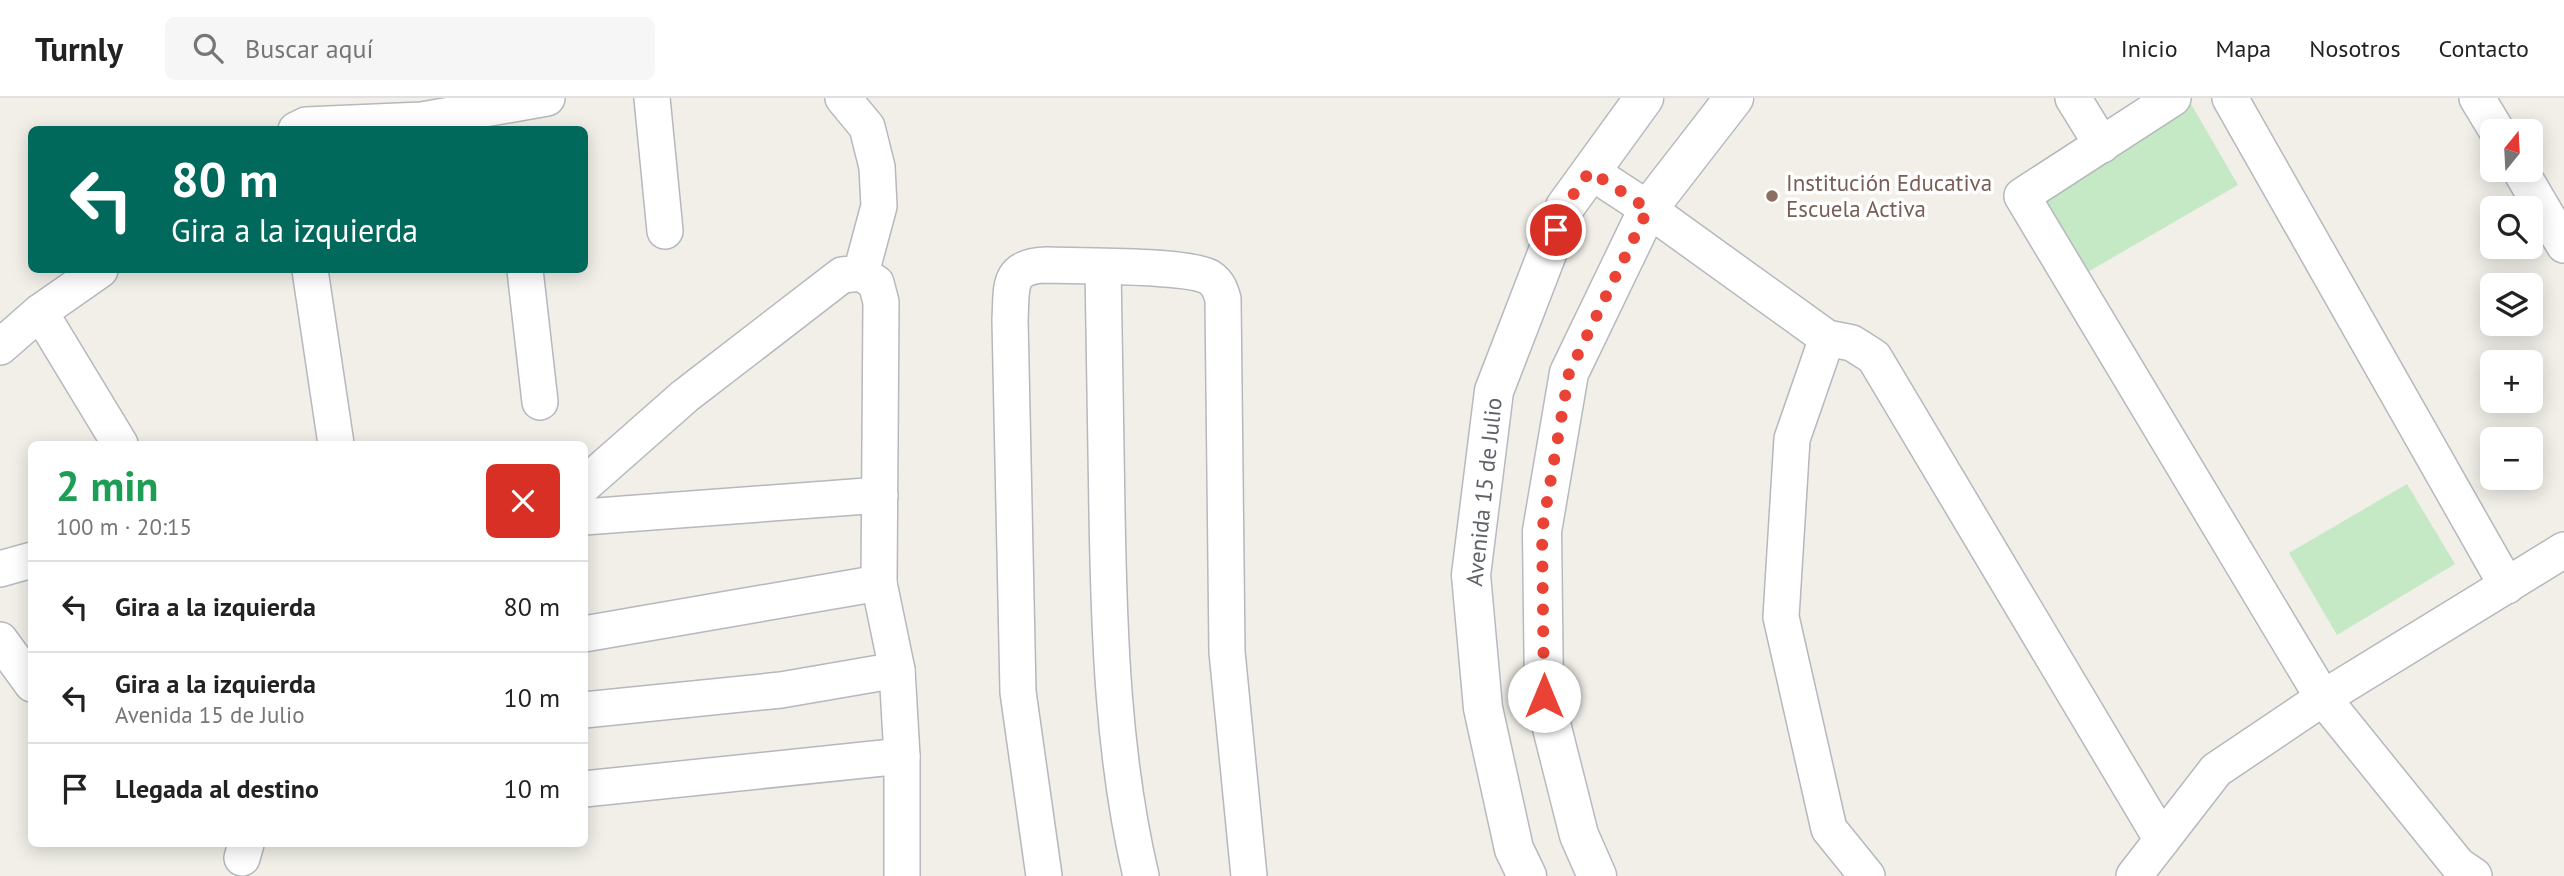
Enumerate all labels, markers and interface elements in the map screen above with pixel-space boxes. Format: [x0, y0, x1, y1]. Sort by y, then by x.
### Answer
search box [165, 17, 655, 80]
text: Turnly [35, 27, 123, 70]
icon: search [189, 29, 227, 67]
text: Buscar aquí [245, 32, 373, 65]
text: Inicio [2121, 33, 2178, 64]
text: Mapa [2216, 33, 2271, 64]
text: Nosotros [2309, 33, 2401, 64]
text: Contacto [2439, 33, 2529, 64]
north arrow [2480, 119, 2543, 182]
map controls [2480, 119, 2543, 490]
text: 80 m [171, 147, 278, 211]
icon: left [56, 154, 147, 245]
place label: Institución Educativa Escuela Activa [1786, 168, 1992, 223]
marker: Institución Educativa Escuela Activa [1764, 188, 1780, 204]
button: search [2480, 196, 2543, 259]
pin [1526, 200, 1586, 260]
text: Gira a la izquierda [171, 209, 418, 251]
icon: arrive [1537, 211, 1575, 249]
button: layers [2480, 273, 2543, 336]
button: + [2480, 350, 2543, 413]
street label: Avenida 15 de Julio [1459, 396, 1508, 588]
button: − [2480, 427, 2543, 490]
text: 2 min [56, 458, 158, 513]
button: close [486, 464, 560, 538]
text: 100 m · 20:15 [56, 512, 192, 541]
icon: left [56, 588, 94, 626]
text: Gira a la izquierda [115, 590, 316, 623]
text: 80 m [504, 590, 560, 623]
position arrow [1507, 659, 1581, 733]
text: Gira a la izquierda [115, 667, 316, 700]
icon: left [56, 679, 94, 717]
text: 10 m [504, 681, 560, 714]
text: Avenida 15 de Julio [115, 700, 305, 729]
icon: arrive [56, 770, 94, 808]
text: Llegada al destino [115, 772, 319, 805]
text: 10 m [504, 772, 560, 805]

